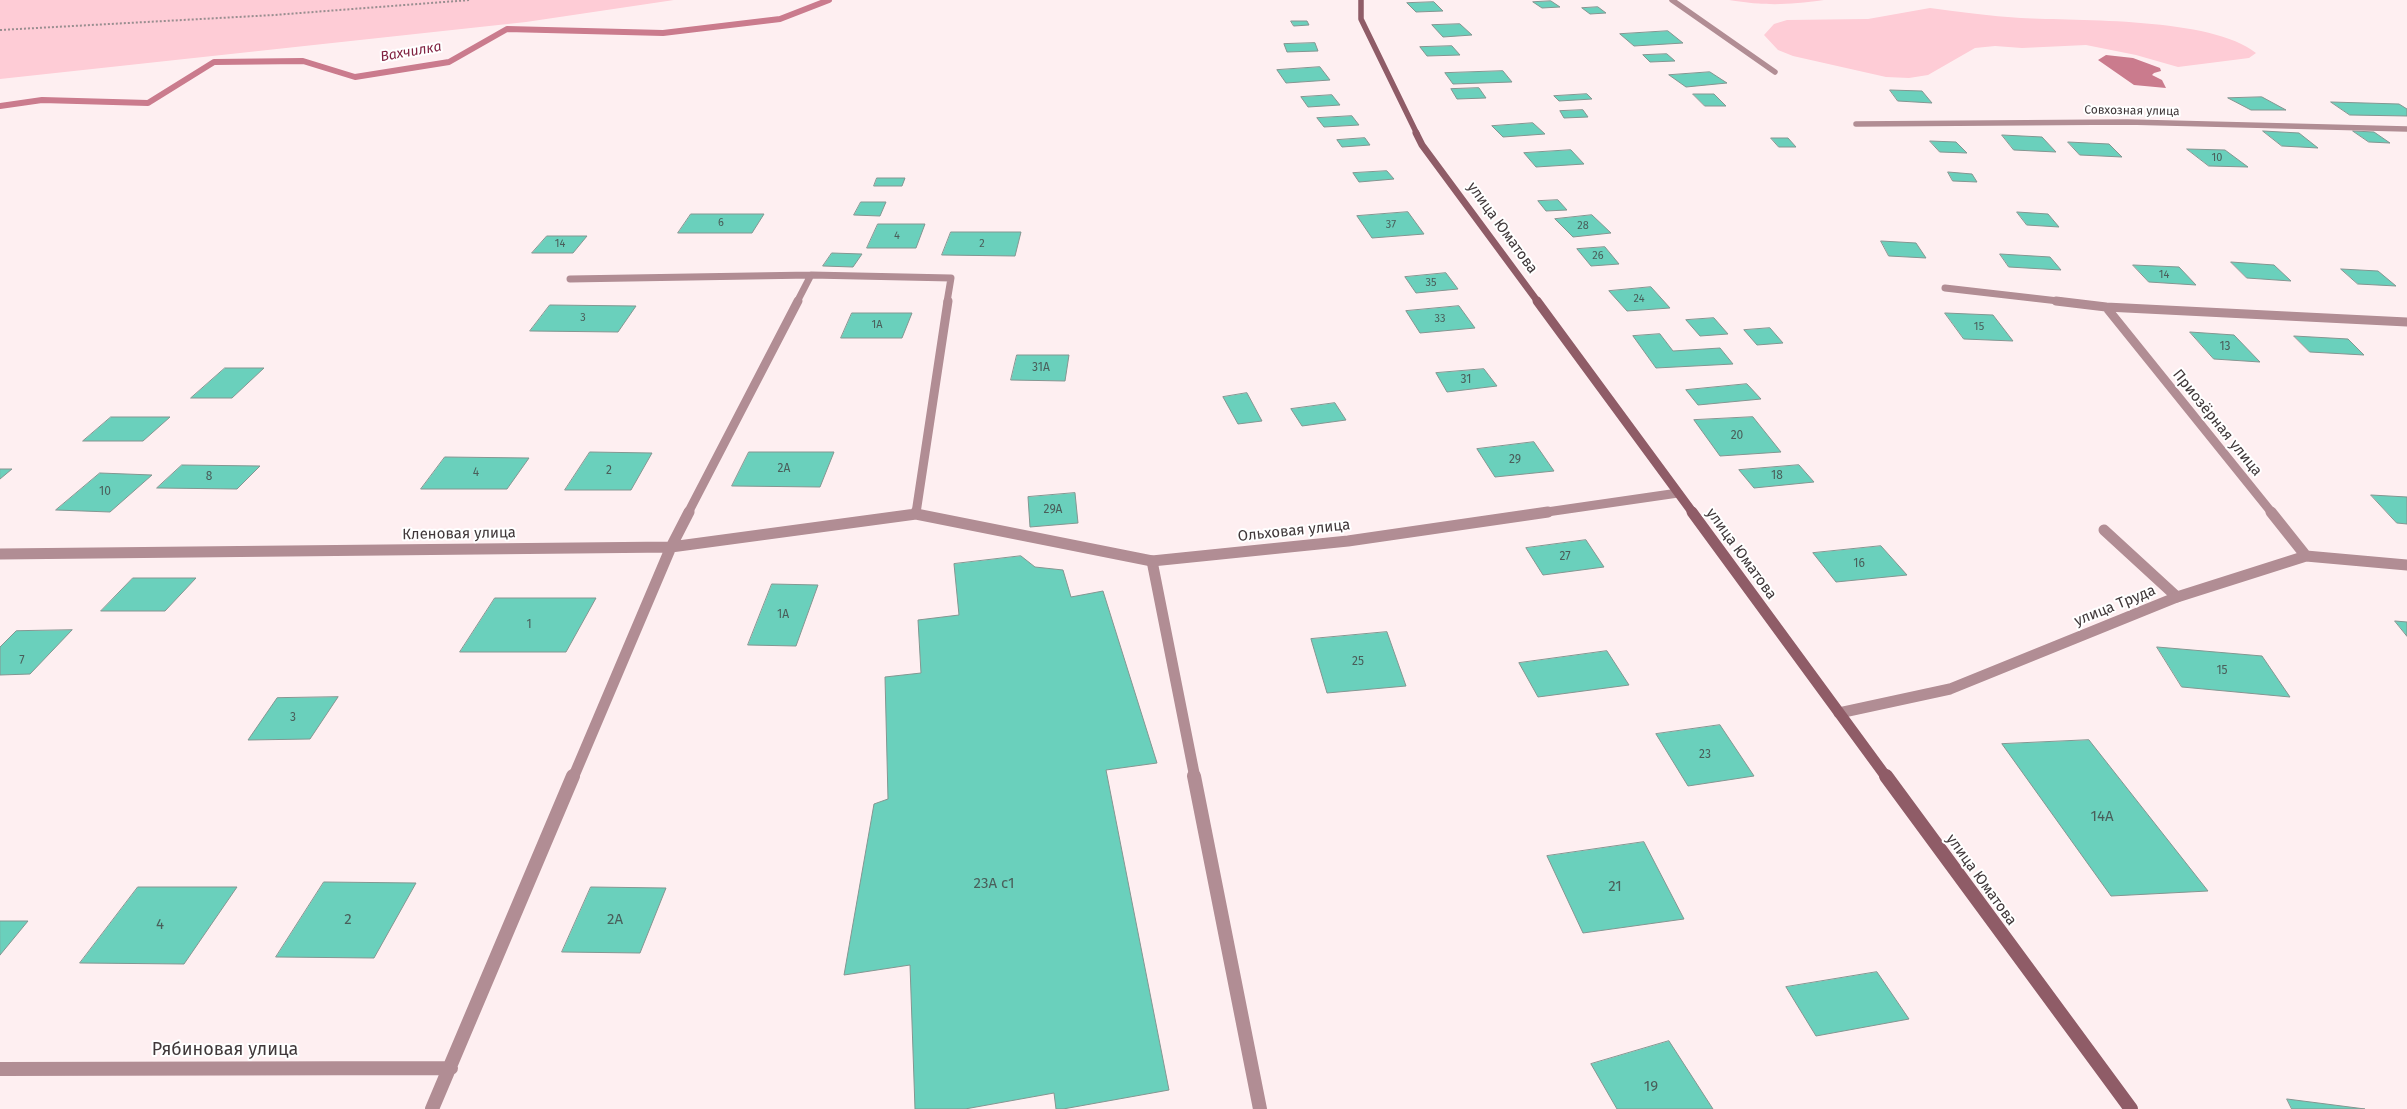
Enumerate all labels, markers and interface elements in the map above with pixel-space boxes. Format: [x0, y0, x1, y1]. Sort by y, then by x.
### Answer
water label: Вахчилка [379, 38, 443, 66]
street label: Совхозная улица [2084, 103, 2180, 119]
house number: 10 [2212, 151, 2222, 165]
street label: улица Юматова [1463, 179, 1541, 277]
house number: 6 [718, 216, 724, 230]
house number: 37 [1386, 218, 1396, 232]
house number: 28 [1577, 219, 1589, 233]
house number: 4 [894, 229, 900, 243]
house number: 14 [555, 237, 565, 251]
house number: 2 [979, 237, 985, 251]
house number: 26 [1592, 249, 1604, 263]
house number: 14 [2159, 268, 2169, 282]
house number: 35 [1426, 276, 1436, 290]
house number: 24 [1634, 292, 1644, 306]
house number: 3 [580, 311, 586, 325]
house number: 33 [1435, 312, 1445, 326]
house number: 1А [871, 318, 883, 332]
house number: 15 [1974, 320, 1984, 334]
house number: 13 [2219, 340, 2231, 354]
house number: 31А [1032, 361, 1050, 375]
street label: Приозёрная улица [2168, 366, 2266, 480]
house number: 31 [1461, 373, 1471, 387]
house number: 20 [1731, 429, 1743, 443]
house number: 29 [1509, 453, 1521, 467]
house number: 2А [778, 462, 790, 476]
house number: 2 [606, 464, 612, 478]
house number: 4 [473, 466, 479, 480]
house number: 18 [1771, 469, 1783, 483]
house number: 8 [206, 470, 212, 484]
house number: 10 [99, 485, 111, 499]
house number: 29А [1044, 503, 1062, 517]
street label: улица Юматова [1702, 505, 1780, 603]
street label: Ольховая улица [1237, 516, 1351, 546]
street label: Кленовая улица [402, 524, 516, 544]
house number: 27 [1559, 550, 1571, 564]
house number: 16 [1853, 557, 1865, 571]
street label: улица Труда [2072, 582, 2158, 630]
house number: 1А [777, 608, 789, 622]
house number: 1 [526, 618, 532, 632]
house number: 7 [19, 654, 25, 668]
house number: 25 [1352, 655, 1364, 669]
house number: 15 [2216, 664, 2228, 678]
house number: 3 [290, 711, 296, 725]
house number: 23 [1699, 748, 1711, 762]
house number: 14А [2090, 808, 2114, 826]
street label: улица Юматова [1942, 831, 2020, 929]
house number: 23А с1 [974, 875, 1014, 893]
house number: 21 [1608, 878, 1622, 896]
house number: 2 [344, 911, 352, 929]
house number: 2А [607, 911, 623, 929]
house number: 4 [156, 916, 164, 934]
street label: Рябиновая улица [152, 1039, 298, 1061]
house number: 19 [1644, 1078, 1658, 1096]

